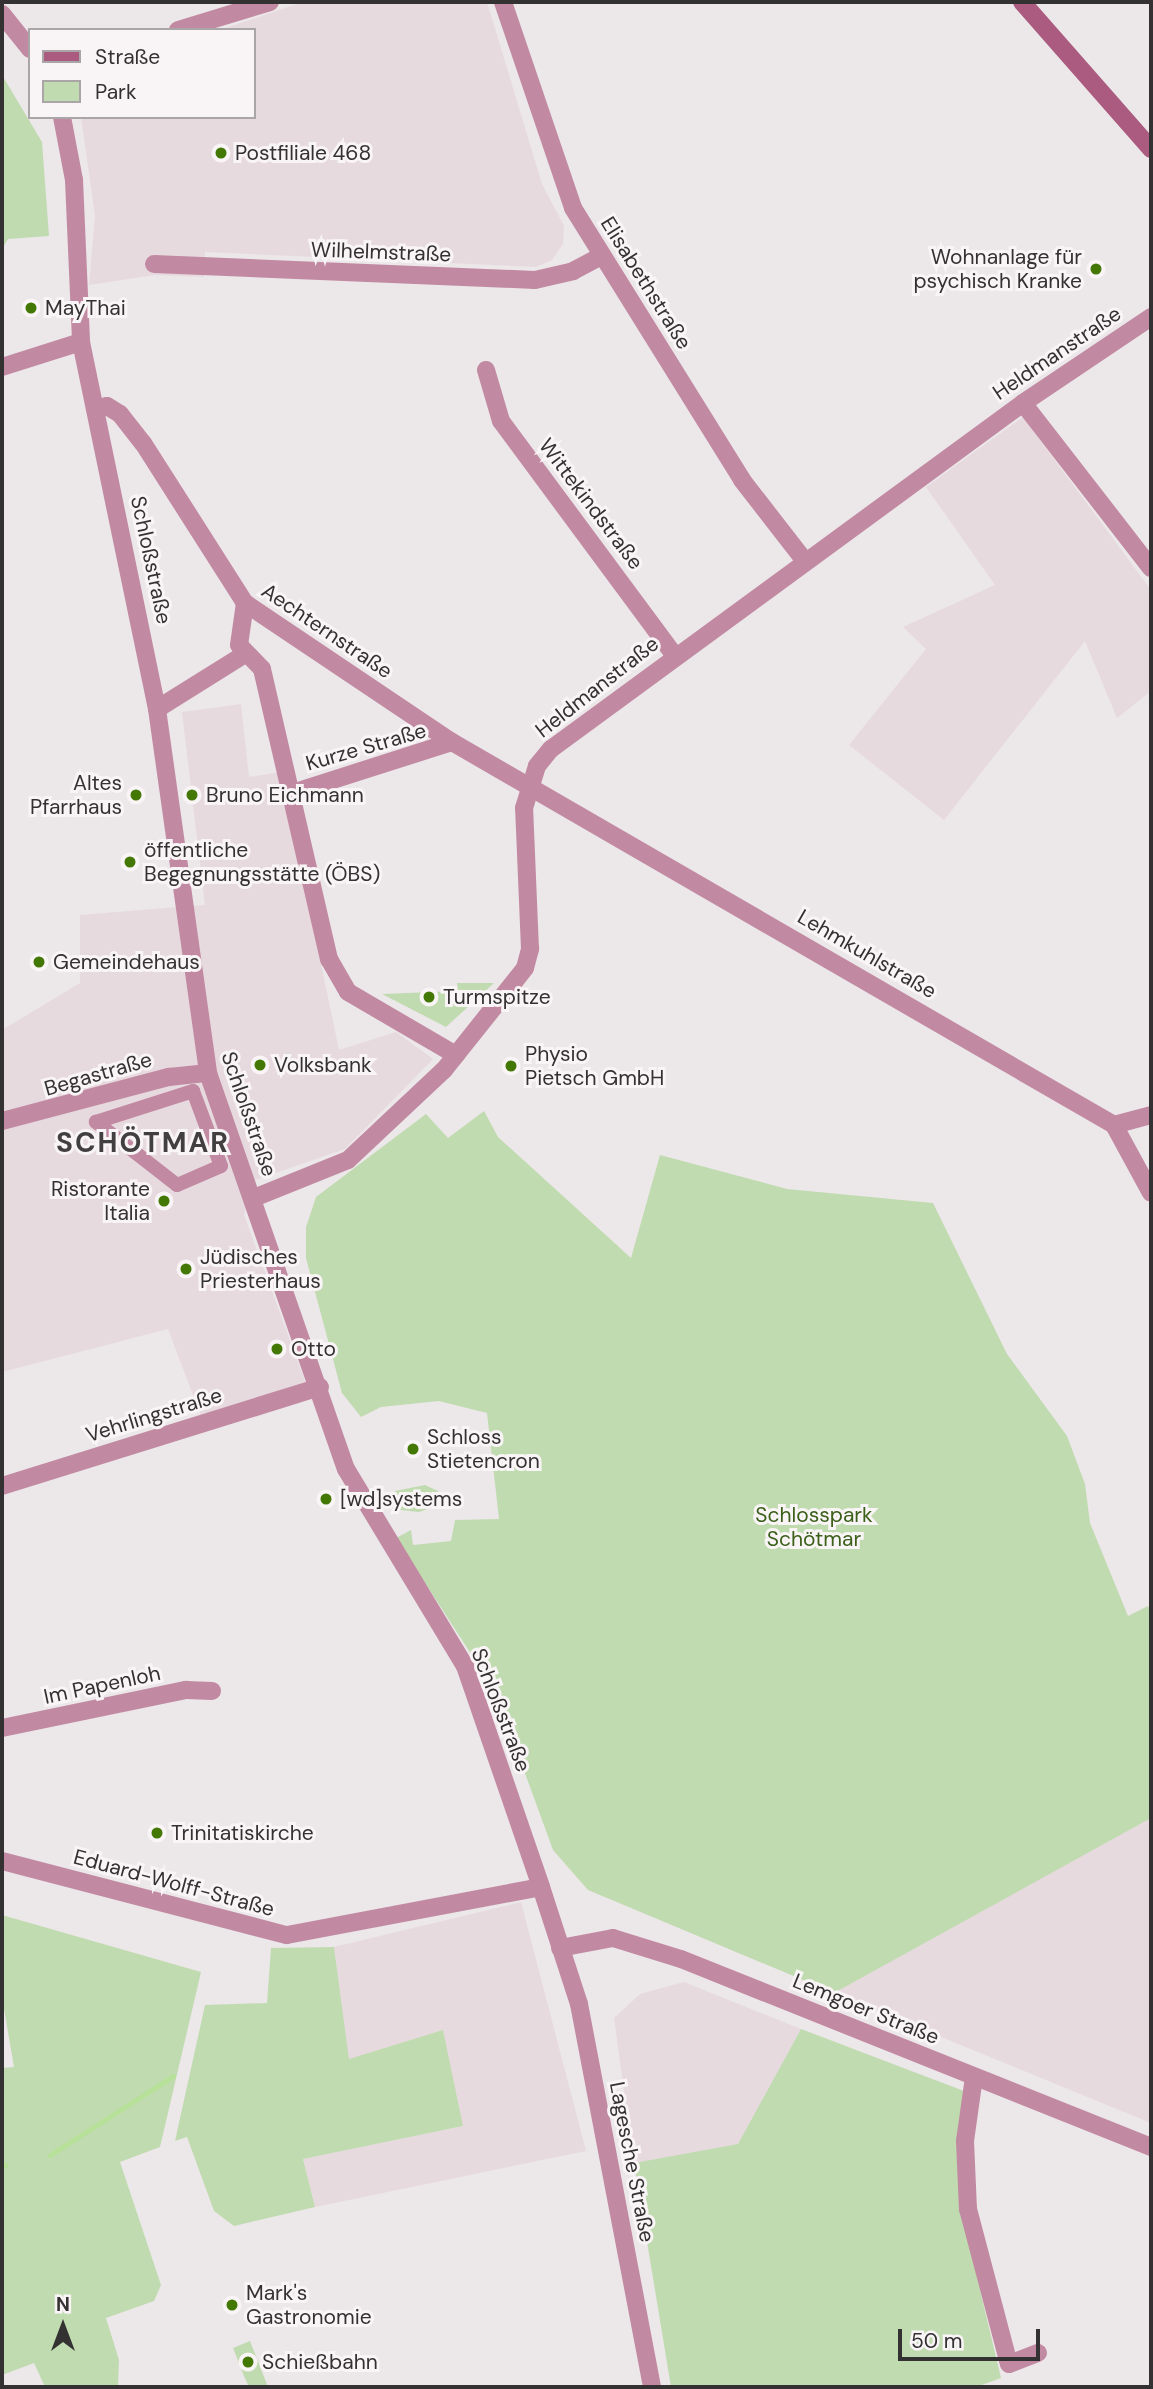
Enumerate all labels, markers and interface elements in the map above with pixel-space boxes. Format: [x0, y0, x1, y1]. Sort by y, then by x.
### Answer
legend [28, 28, 256, 119]
text: Straße [95, 43, 160, 71]
text: Park [95, 78, 136, 106]
place label: Postfiliale 468 [235, 140, 371, 166]
marker: Postfiliale 468 [213, 145, 229, 161]
street label: Elisabethstraße [595, 212, 697, 354]
street label: Wilhelmstraße [310, 237, 452, 267]
place label: Wohnanlage für psychisch Kranke [913, 244, 1082, 294]
marker: Wohnanlage für psychisch Kranke [1088, 261, 1104, 277]
place label: MayThai [45, 295, 126, 321]
marker: MayThai [23, 300, 39, 316]
street label: Heldmanstraße [988, 301, 1126, 405]
street label: Wittekindstraße [534, 434, 648, 574]
street label: Schloßstraße [125, 494, 177, 626]
street label: Aechternstraße [257, 578, 397, 684]
street label: Heldmanstraße [530, 631, 664, 743]
street label: Kurze Straße [303, 718, 429, 776]
place label: Altes Pfarrhaus [30, 770, 122, 820]
place label: Bruno Eichmann [206, 782, 364, 808]
marker: Altes Pfarrhaus [128, 787, 144, 803]
marker: Bruno Eichmann [184, 787, 200, 803]
place label: öffentliche Begegnungsstätte (ÖBS) [144, 837, 380, 887]
marker: öffentliche Begegnungsstätte (ÖBS) [122, 854, 138, 870]
street label: Lehmkuhlstraße [793, 904, 941, 1004]
place label: Gemeindehaus [53, 949, 200, 975]
marker: Gemeindehaus [31, 954, 47, 970]
place label: Turmspitze [443, 984, 551, 1010]
marker: Turmspitze [421, 989, 437, 1005]
place label: Physio Pietsch GmbH [525, 1041, 664, 1091]
street label: Begastraße [41, 1047, 155, 1101]
street label: Schloßstraße [216, 1048, 282, 1180]
place label: Volksbank [274, 1052, 372, 1078]
marker: Volksbank [252, 1057, 268, 1073]
marker: Physio Pietsch GmbH [503, 1058, 519, 1074]
district label: SCHÖTMAR [57, 1126, 229, 1160]
place label: Ristorante Italia [51, 1176, 150, 1226]
marker: Ristorante Italia [156, 1193, 172, 1209]
place label: Jüdisches Priesterhaus [200, 1244, 321, 1294]
marker: Jüdisches Priesterhaus [178, 1261, 194, 1277]
place label: Otto [291, 1336, 336, 1362]
marker: Otto [269, 1341, 285, 1357]
street label: Vehrlingstraße [83, 1382, 225, 1448]
place label: Schloss Stietencron [427, 1424, 540, 1474]
marker: Schloss Stietencron [405, 1441, 421, 1457]
place label: [wd]systems [340, 1486, 462, 1512]
marker: [wd]systems [318, 1491, 334, 1507]
park label: Schlosspark Schötmar [755, 1502, 873, 1552]
street label: Schloßstraße [466, 1645, 536, 1775]
street label: Im Papenloh [41, 1660, 163, 1710]
place label: Trinitatiskirche [171, 1820, 314, 1846]
marker: Trinitatiskirche [149, 1825, 165, 1841]
street label: Eduard-Wolff-Straße [71, 1844, 277, 1922]
street label: Lemgoer Straße [789, 1968, 943, 2050]
street label: Lagesche Straße [604, 2080, 660, 2244]
place label: Mark's Gastronomie [246, 2280, 372, 2330]
north arrow [28, 2291, 98, 2361]
text: N [56, 2292, 70, 2317]
marker: Mark's Gastronomie [224, 2297, 240, 2313]
scale bar [901, 2316, 1043, 2360]
text: 50 m [911, 2327, 962, 2355]
place label: Schießbahn [262, 2349, 378, 2375]
marker: Schießbahn [240, 2354, 256, 2370]

